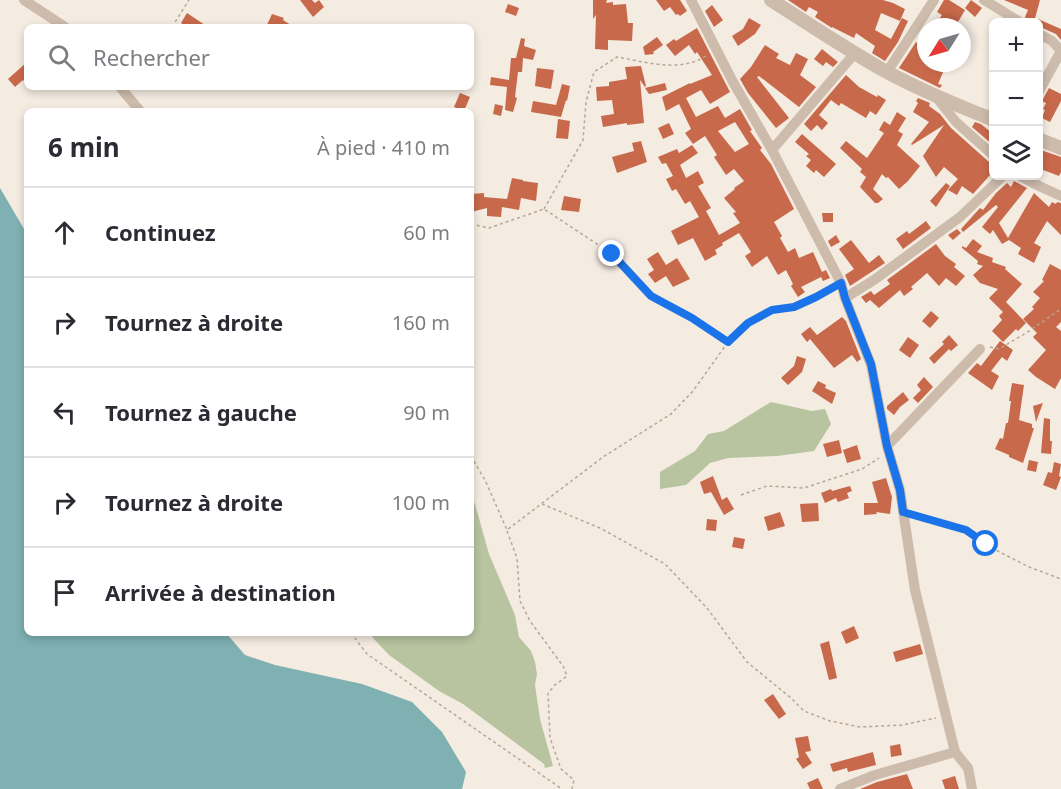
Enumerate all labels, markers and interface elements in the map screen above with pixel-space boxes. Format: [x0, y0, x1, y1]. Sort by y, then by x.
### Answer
north arrow [917, 18, 971, 72]
map controls [989, 18, 1043, 180]
button: + [989, 18, 1043, 72]
search box [24, 24, 474, 90]
icon: search [45, 41, 78, 74]
text: Rechercher [93, 42, 210, 72]
button: − [989, 72, 1043, 126]
button: layers [989, 126, 1043, 180]
text: 6 min [48, 129, 120, 165]
text: À pied · 410 m [317, 134, 450, 161]
icon: ahead [48, 216, 81, 249]
text: Continuez [105, 217, 216, 247]
text: 60 m [403, 219, 450, 246]
route end [598, 240, 624, 266]
icon: right [48, 306, 81, 339]
text: Tournez à droite [105, 307, 283, 337]
text: 160 m [392, 309, 450, 336]
icon: left [48, 396, 81, 429]
text: Tournez à gauche [105, 397, 297, 427]
text: 90 m [403, 399, 450, 426]
icon: right [48, 486, 81, 519]
text: Tournez à droite [105, 487, 283, 517]
text: 100 m [392, 489, 450, 516]
route start [972, 530, 998, 556]
icon: arrive [48, 576, 81, 609]
text: Arrivée à destination [105, 577, 336, 607]

